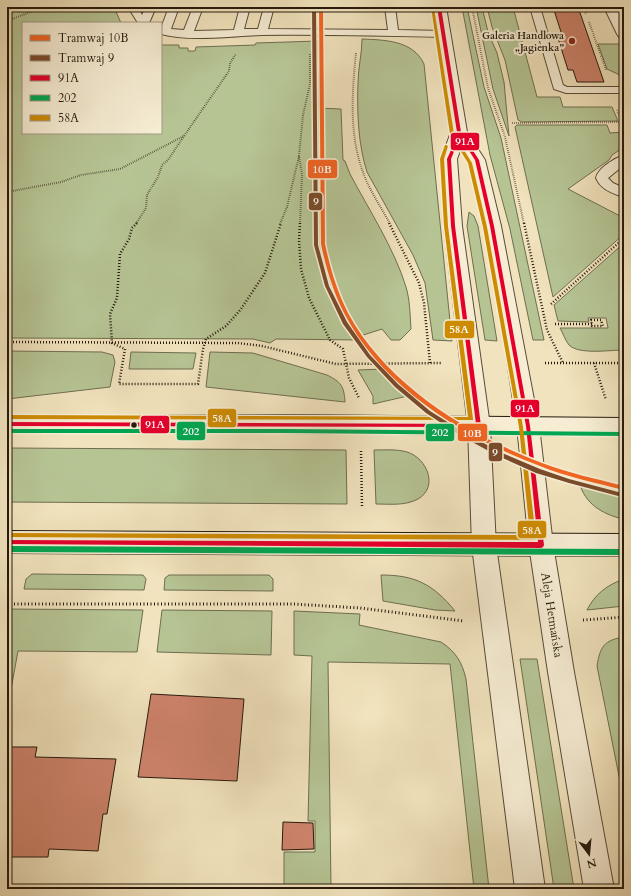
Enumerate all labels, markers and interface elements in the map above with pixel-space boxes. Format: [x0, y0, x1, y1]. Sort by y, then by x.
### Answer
legend [22, 22, 162, 134]
place label: Galeria Handlowa „Jagienka” [482, 29, 564, 55]
text: Tramwaj 10B [58, 30, 128, 46]
marker: Galeria Handlowa „Jagienka” [567, 36, 577, 46]
text: Tramwaj 9 [58, 50, 114, 66]
text: 91A [58, 70, 79, 86]
text: 202 [58, 90, 76, 106]
text: 58A [58, 110, 79, 126]
line badge: 91A [450, 132, 480, 151]
text: 91A [455, 134, 475, 149]
line badge: 10B [307, 159, 338, 179]
text: 10B [312, 162, 332, 177]
line badge: 9 [308, 192, 323, 211]
text: 9 [313, 194, 319, 209]
line badge: 58A [444, 320, 475, 339]
text: 58A [449, 322, 469, 337]
line badge: 91A [510, 399, 540, 418]
text: 91A [515, 401, 535, 416]
line badge: 58A [207, 408, 237, 428]
text: 58A [212, 411, 232, 426]
line badge: 91A [140, 415, 170, 434]
text: 91A [145, 417, 165, 432]
unlabelled marker [129, 420, 139, 430]
line badge: 202 [176, 421, 206, 441]
line badge: 202 [425, 423, 455, 442]
line badge: 10B [457, 423, 488, 442]
text: 202 [183, 424, 200, 439]
text: 202 [432, 425, 449, 440]
text: 10B [462, 426, 482, 441]
line badge: 9 [488, 442, 503, 462]
text: 9 [492, 445, 498, 460]
line badge: 58A [517, 520, 547, 539]
text: 58A [522, 523, 542, 538]
street label: Aleja Hetmańska [537, 571, 567, 659]
north arrow [569, 834, 609, 874]
text: N [585, 855, 598, 872]

